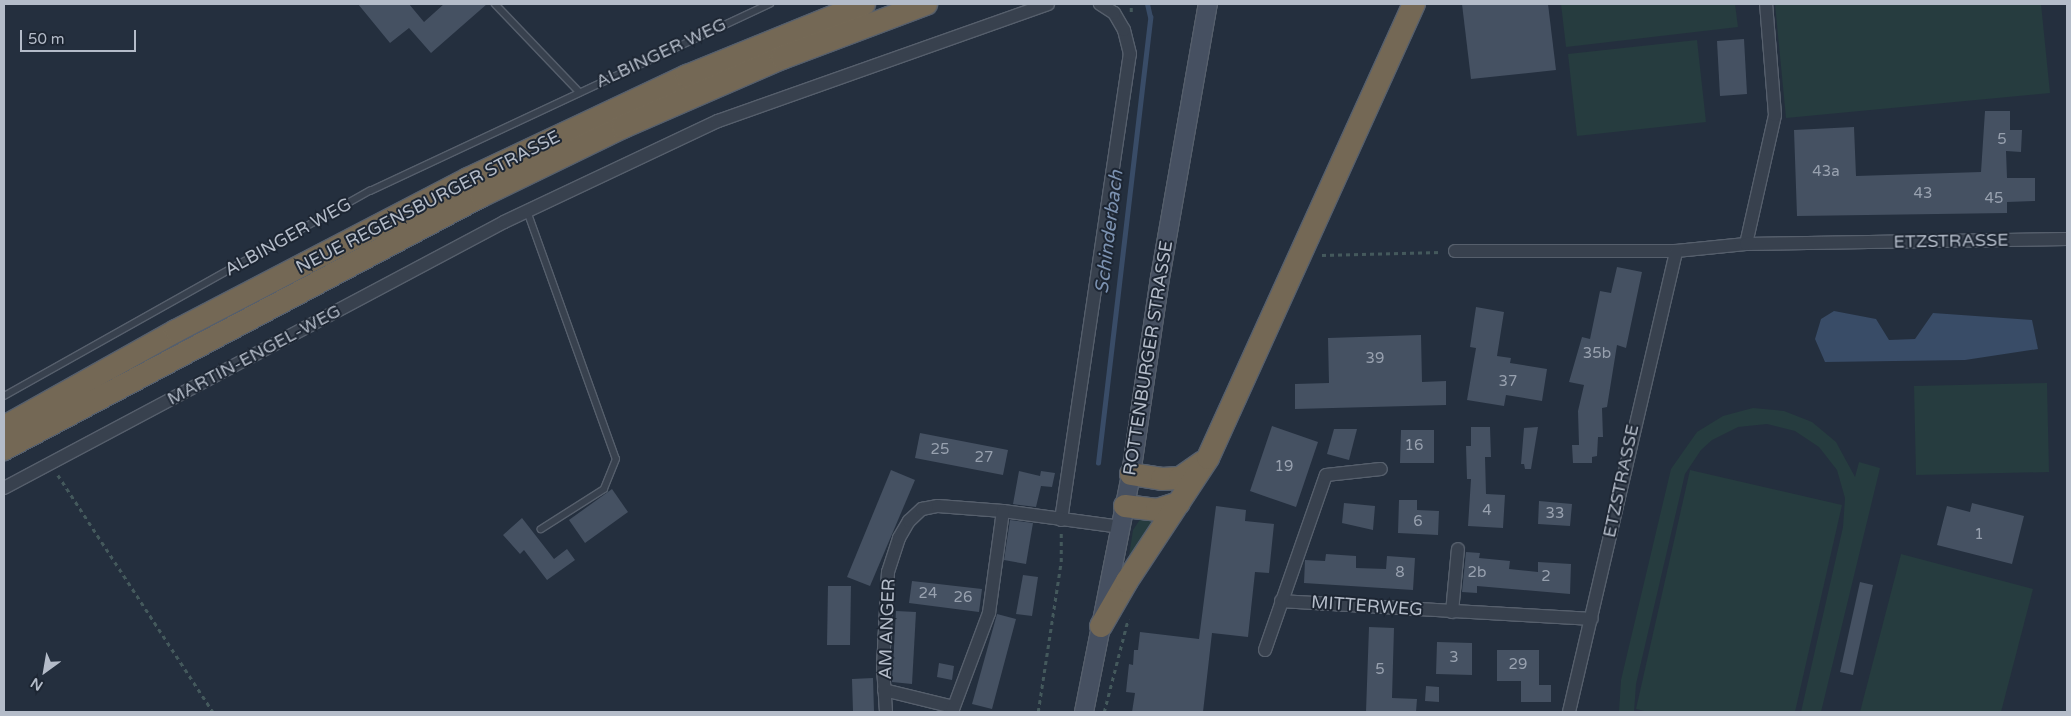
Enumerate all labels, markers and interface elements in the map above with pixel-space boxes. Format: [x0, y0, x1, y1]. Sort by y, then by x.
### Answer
street label: ALBINGER WEG [592, 13, 730, 93]
scale bar [22, 20, 139, 52]
text: 50 m [28, 30, 65, 48]
street label: NEUE REGENSBURGER STRASSE [292, 126, 564, 278]
house number: 5 [1997, 131, 2007, 149]
house number: 43a [1812, 163, 1840, 181]
water label: Schinderbach [1091, 169, 1129, 295]
house number: 43 [1914, 185, 1932, 203]
house number: 45 [1985, 190, 2003, 208]
street label: ALBINGER WEG [221, 193, 355, 281]
street label: ETZSTRASSE [1893, 229, 2009, 253]
street label: ROTTENBURGER STRASSE [1119, 239, 1177, 477]
street label: MARTIN-ENGEL-WEG [164, 300, 344, 410]
house number: 35b [1583, 345, 1611, 363]
house number: 39 [1366, 350, 1384, 368]
house number: 37 [1499, 373, 1517, 391]
street label: ETZSTRASSE [1598, 422, 1644, 540]
house number: 16 [1405, 437, 1423, 455]
house number: 25 [931, 441, 949, 459]
house number: 27 [975, 449, 993, 467]
house number: 19 [1275, 458, 1293, 476]
house number: 4 [1482, 502, 1492, 520]
house number: 33 [1546, 505, 1564, 523]
house number: 6 [1413, 513, 1423, 531]
house number: 1 [1974, 526, 1984, 544]
house number: 8 [1395, 564, 1405, 582]
house number: 2b [1468, 564, 1486, 582]
house number: 2 [1541, 568, 1551, 586]
street label: AM ANGER [874, 578, 900, 680]
house number: 24 [919, 585, 937, 603]
house number: 26 [954, 589, 972, 607]
street label: MITTERWEG [1310, 591, 1424, 621]
north arrow [20, 646, 70, 696]
house number: 3 [1449, 649, 1459, 667]
house number: 29 [1509, 656, 1527, 674]
house number: 5 [1375, 661, 1385, 679]
text: N [28, 674, 46, 694]

